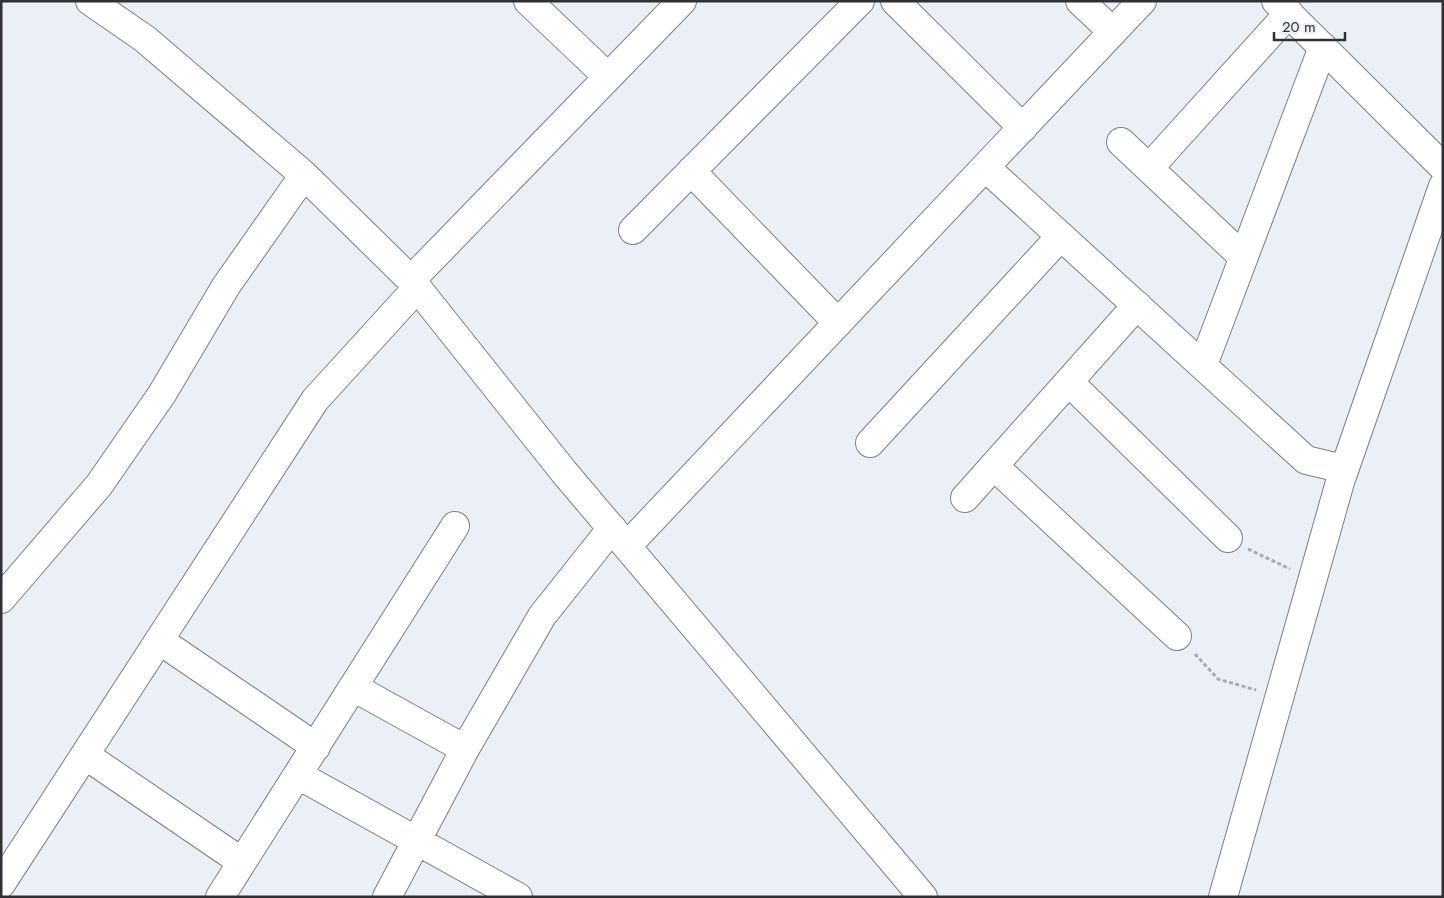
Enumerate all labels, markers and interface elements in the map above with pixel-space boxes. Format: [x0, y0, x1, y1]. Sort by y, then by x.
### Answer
scale bar [1274, 10, 1345, 42]
text: 20 m [1282, 16, 1316, 38]

